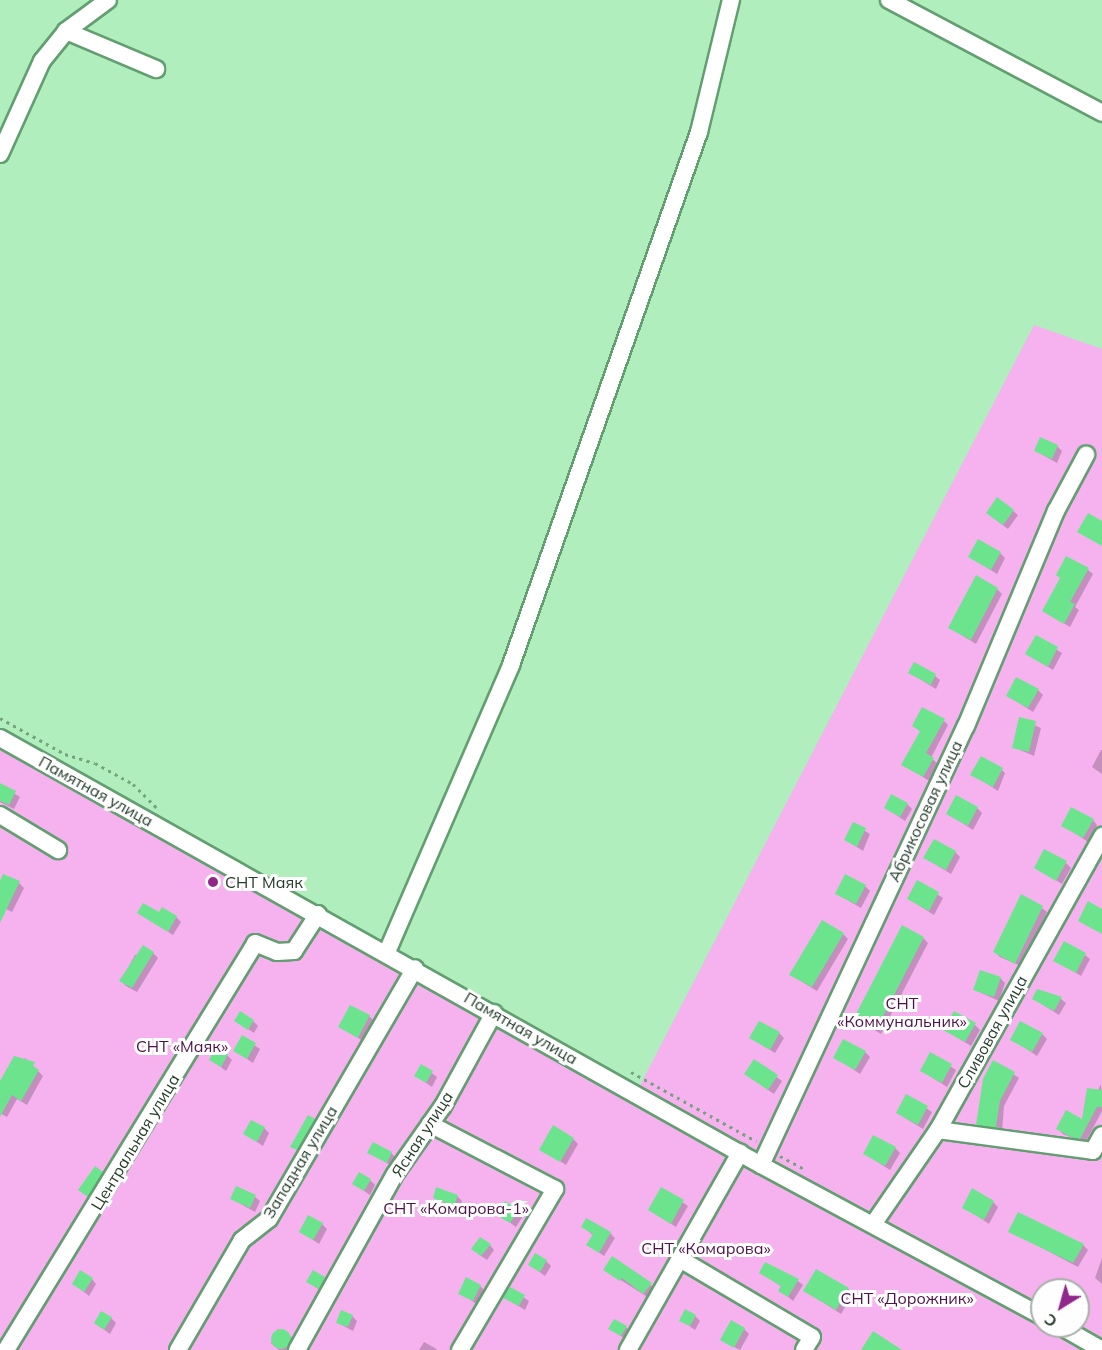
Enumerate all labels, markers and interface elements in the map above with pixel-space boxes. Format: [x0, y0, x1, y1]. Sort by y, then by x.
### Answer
street label: Абрикосовая улица [884, 737, 966, 885]
street label: Памятная улица [35, 752, 157, 830]
place label: СНТ Маяк [225, 872, 303, 892]
marker: СНТ Маяк [206, 875, 220, 889]
street label: Сливовая улица [953, 972, 1031, 1092]
street label: Памятная улица [461, 988, 581, 1068]
park label: СНТ «Коммунальник» [837, 993, 967, 1031]
park label: СНТ «Маяк» [136, 1036, 228, 1056]
street label: Центральная улица [87, 1071, 183, 1213]
street label: Ясная улица [387, 1088, 457, 1180]
street label: Западная улица [259, 1102, 341, 1222]
park label: СНТ «Комарова-1» [383, 1198, 529, 1218]
park label: СНТ «Комарова» [641, 1238, 771, 1258]
north arrow [1030, 1278, 1090, 1338]
park label: СНТ «Дорожник» [840, 1288, 974, 1308]
text: С [1040, 1309, 1061, 1332]

